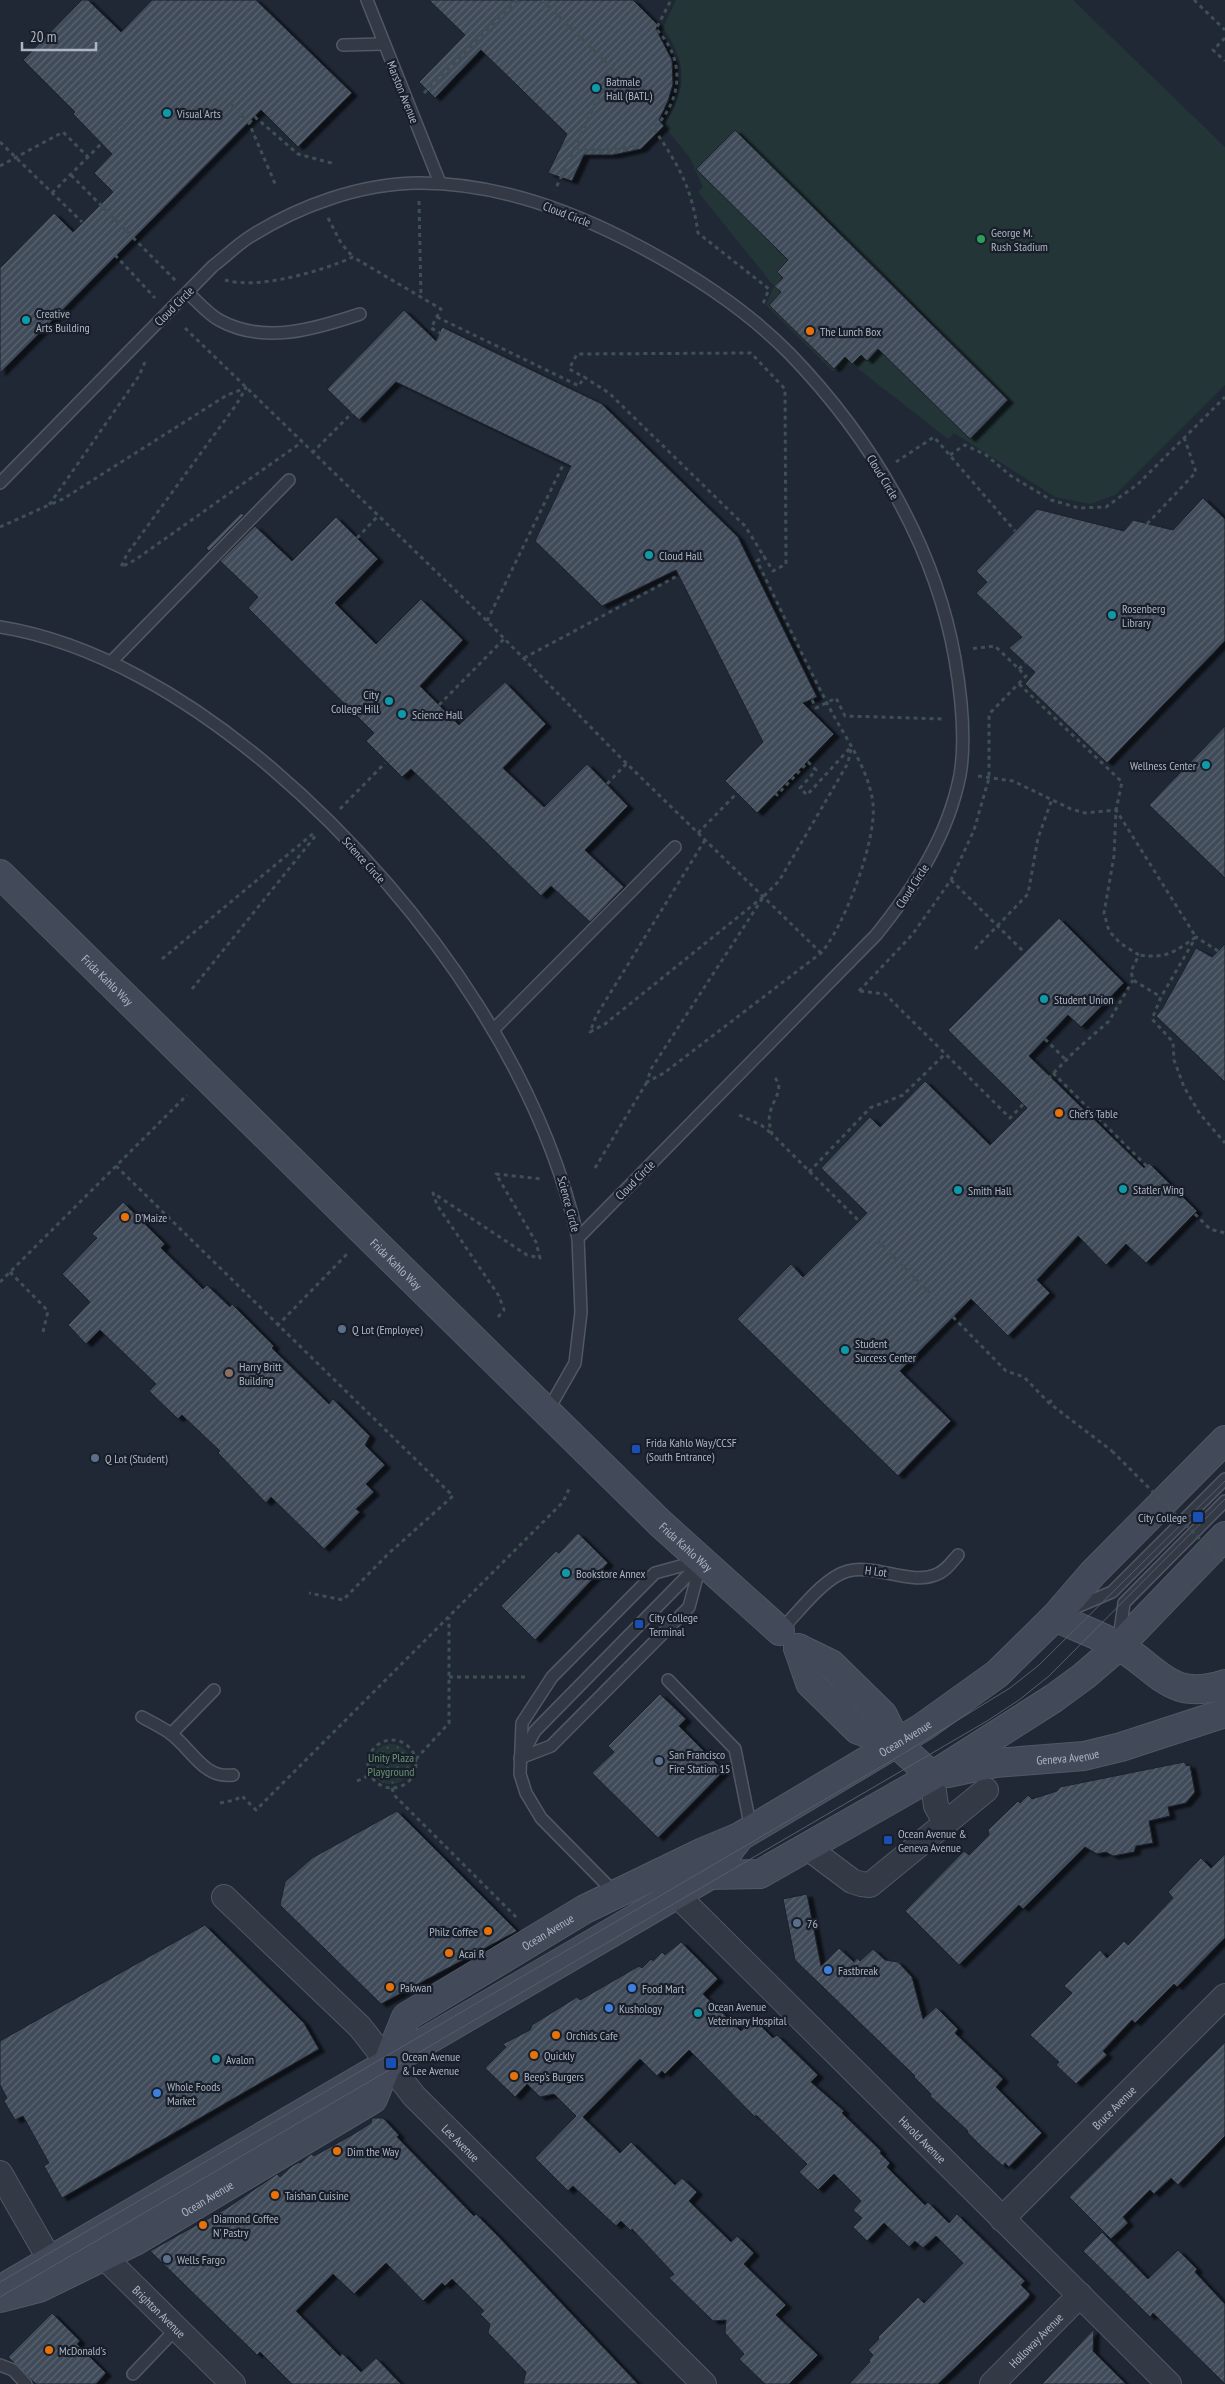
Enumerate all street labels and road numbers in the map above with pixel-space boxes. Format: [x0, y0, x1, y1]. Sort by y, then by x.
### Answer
street label: Marston Avenue [384, 59, 422, 125]
street label: Cloud Circle [541, 198, 593, 230]
street label: Cloud Circle [151, 283, 197, 329]
street label: Cloud Circle [864, 452, 902, 502]
street label: Science Circle [339, 834, 389, 886]
street label: Cloud Circle [892, 861, 932, 911]
street label: Frida Kahlo Way [79, 951, 137, 1009]
street label: Cloud Circle [612, 1157, 658, 1203]
street label: Science Circle [554, 1174, 584, 1234]
street label: Frida Kahlo Way [367, 1235, 426, 1293]
street label: Frida Kahlo Way [657, 1519, 716, 1575]
street label: H Lot [864, 1562, 888, 1580]
street label: Ocean Avenue [876, 1716, 934, 1759]
street label: Geneva Avenue [1036, 1745, 1101, 1767]
street label: Ocean Avenue [519, 1910, 576, 1953]
street label: Bruce Avenue [1089, 2082, 1139, 2132]
street label: Harold Avenue [896, 2113, 950, 2166]
street label: Lee Avenue [439, 2121, 483, 2165]
street label: Ocean Avenue [178, 2177, 236, 2219]
street label: Brighton Avenue [130, 2282, 189, 2341]
street label: Holloway Avenue [1005, 2309, 1066, 2370]

